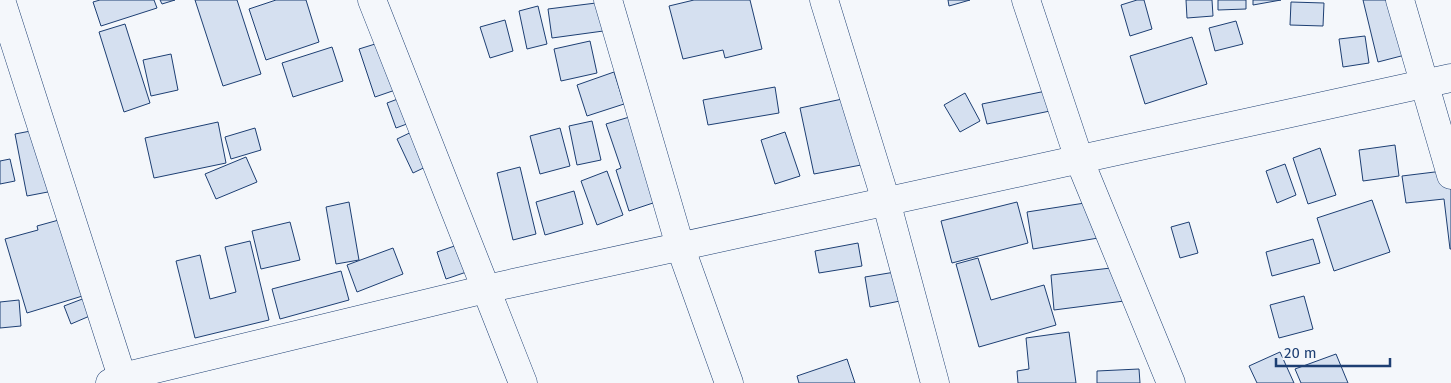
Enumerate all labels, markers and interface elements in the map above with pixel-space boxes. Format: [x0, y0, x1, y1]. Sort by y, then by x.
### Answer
scale bar [1276, 336, 1390, 368]
text: 20 m [1284, 344, 1317, 362]

